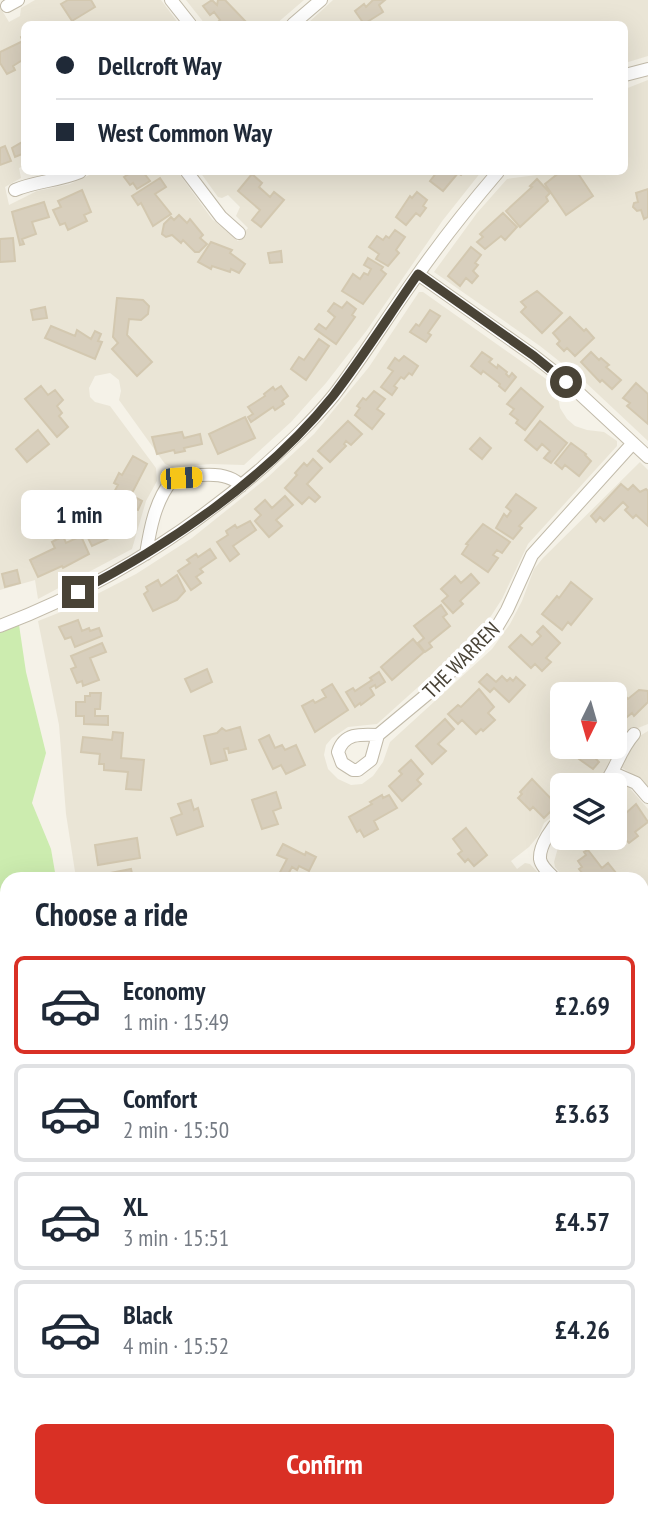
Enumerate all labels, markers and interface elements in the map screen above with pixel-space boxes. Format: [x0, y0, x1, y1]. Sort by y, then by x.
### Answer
text: Dellcroft Way [98, 49, 222, 82]
text: West Common Way [98, 116, 272, 149]
route start [550, 366, 582, 398]
car [160, 466, 203, 490]
callout: 1 min [20, 490, 136, 540]
text: 1 min [56, 500, 102, 529]
route end [62, 576, 94, 608]
street label: THE WARREN [417, 616, 505, 704]
north arrow [550, 682, 626, 760]
map controls [550, 682, 627, 850]
button: layers [550, 773, 627, 850]
text: Choose a ride [35, 893, 188, 935]
icon: car [39, 974, 102, 1037]
text: Economy [123, 974, 205, 1007]
text: £2.69 [555, 989, 610, 1022]
text: 1 min · 15:49 [123, 1007, 229, 1036]
icon: car [39, 1082, 102, 1145]
text: Comfort [123, 1082, 197, 1115]
text: £3.63 [555, 1097, 610, 1130]
text: 2 min · 15:50 [123, 1115, 229, 1144]
icon: car [39, 1190, 102, 1253]
text: XL [123, 1190, 148, 1223]
text: £4.57 [555, 1205, 610, 1238]
text: 3 min · 15:51 [123, 1223, 229, 1252]
icon: car [39, 1298, 102, 1361]
text: Black [123, 1298, 173, 1331]
text: £4.26 [555, 1313, 610, 1346]
text: 4 min · 15:52 [123, 1331, 229, 1360]
button: Confirm [35, 1424, 614, 1504]

